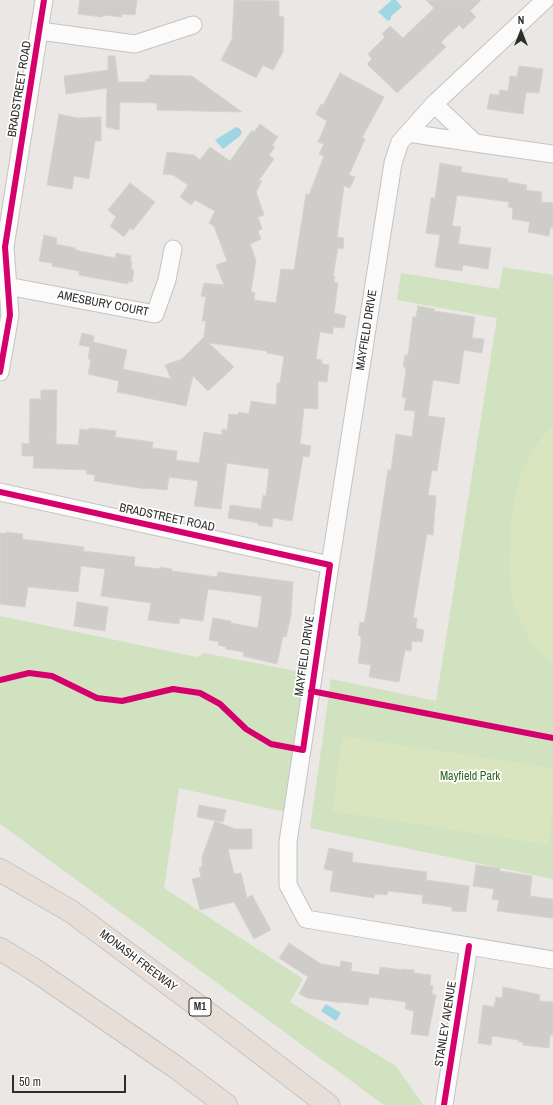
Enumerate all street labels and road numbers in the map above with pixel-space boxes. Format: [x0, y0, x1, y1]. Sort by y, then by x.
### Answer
street label: BRADSTREET ROAD [5, 40, 35, 138]
street label: AMESBURY COURT [56, 288, 150, 320]
street label: MAYFIELD DRIVE [354, 289, 380, 371]
street label: BRADSTREET ROAD [118, 501, 216, 535]
street label: MAYFIELD DRIVE [292, 615, 318, 697]
street label: MONASH FREEWAY [96, 927, 180, 995]
street label: STANLEY AVENUE [432, 980, 460, 1068]
road number: M1 [189, 998, 211, 1016]

